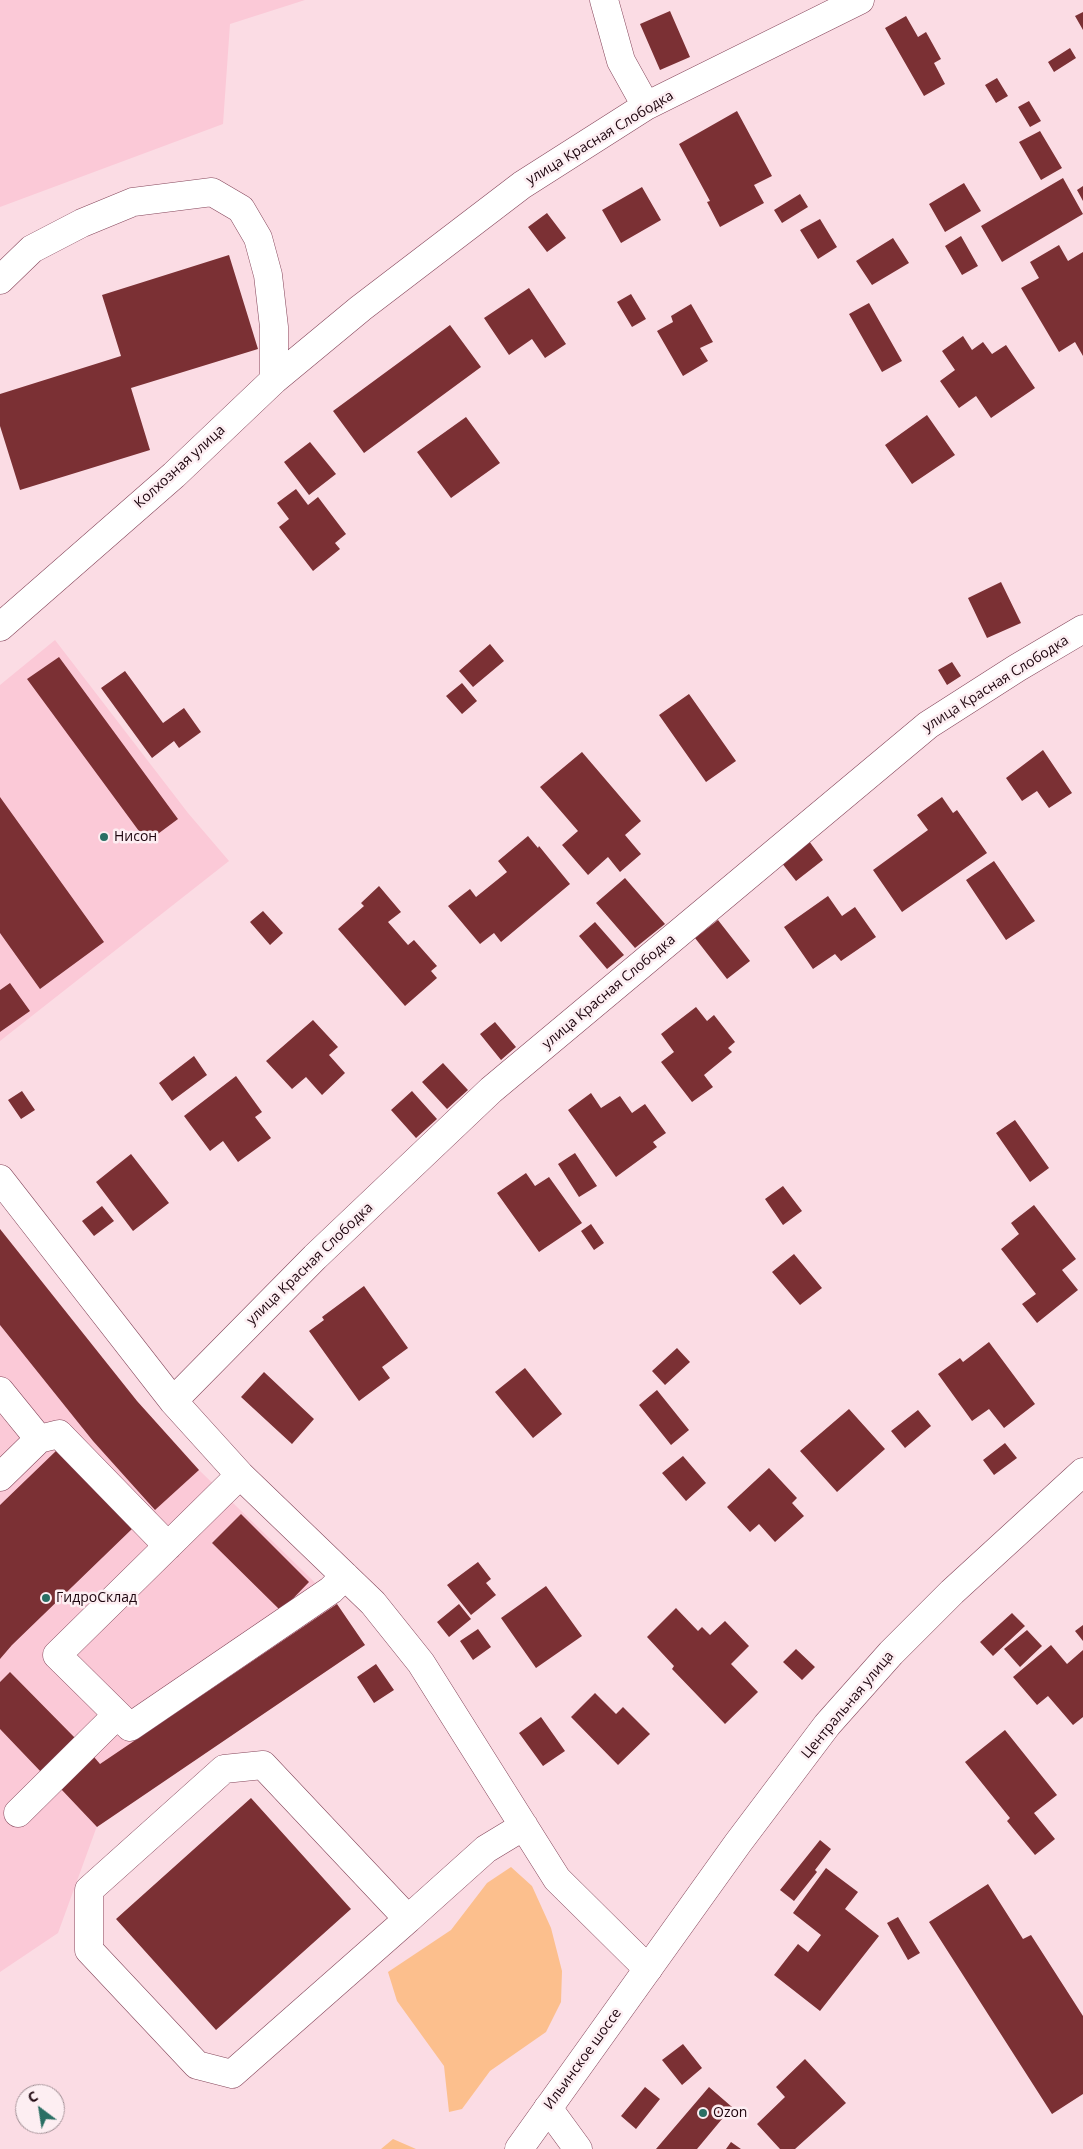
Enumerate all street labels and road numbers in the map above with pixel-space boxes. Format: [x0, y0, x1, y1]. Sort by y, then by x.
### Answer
street label: улица Красная Слободка [523, 87, 677, 189]
street label: Колхозная улица [131, 422, 229, 512]
street label: улица Красная Слободка [920, 632, 1072, 736]
street label: улица Красная Слободка [539, 931, 679, 1053]
street label: улица Красная Слободка [243, 1199, 377, 1329]
street label: Центральная улица [798, 1648, 898, 1762]
street label: Ильинское шоссе [541, 2005, 625, 2113]

